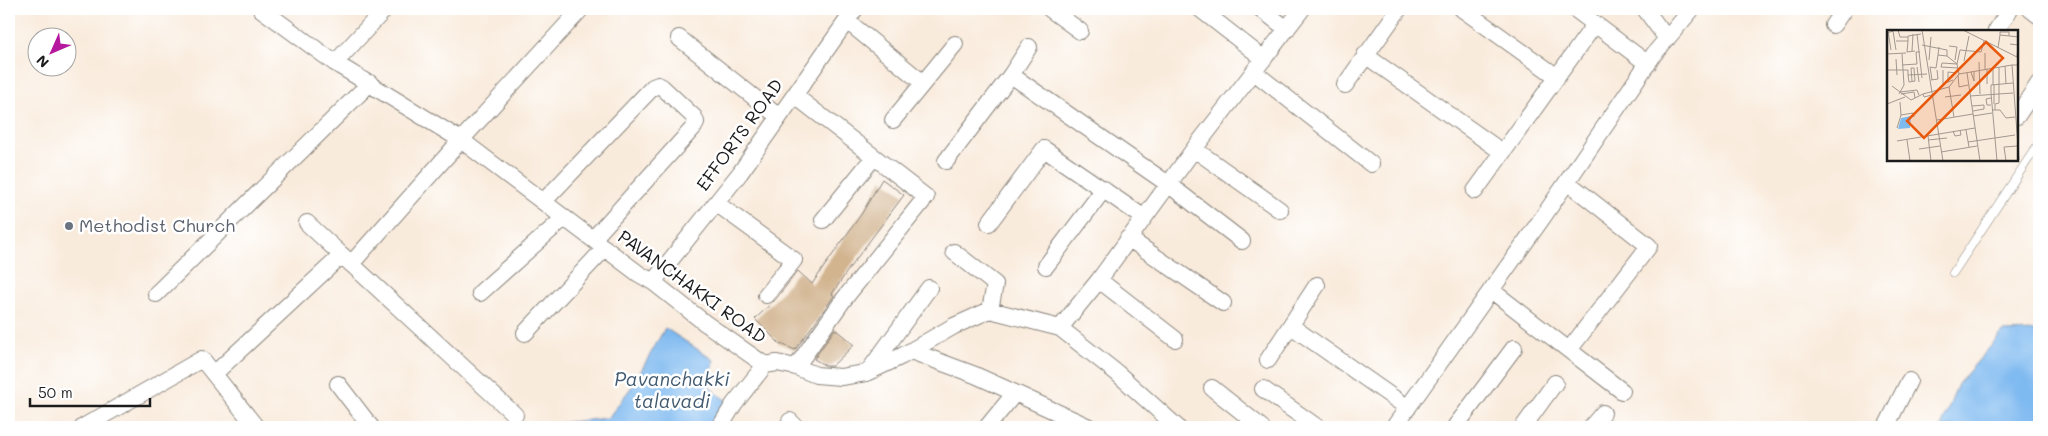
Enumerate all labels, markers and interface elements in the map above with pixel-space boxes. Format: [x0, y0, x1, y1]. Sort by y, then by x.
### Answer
north arrow [28, 28, 78, 78]
inset map [1887, 30, 2018, 161]
text: N [32, 51, 53, 72]
street label: EFFORTS ROAD [690, 74, 788, 195]
place label: Methodist Church [79, 213, 235, 237]
marker: Methodist Church [63, 220, 75, 232]
street label: PAVANCHAKKI ROAD [613, 224, 772, 348]
water label: Pavanchakki talavadi [614, 366, 730, 413]
scale bar [30, 376, 150, 408]
text: 50 m [38, 382, 73, 402]

